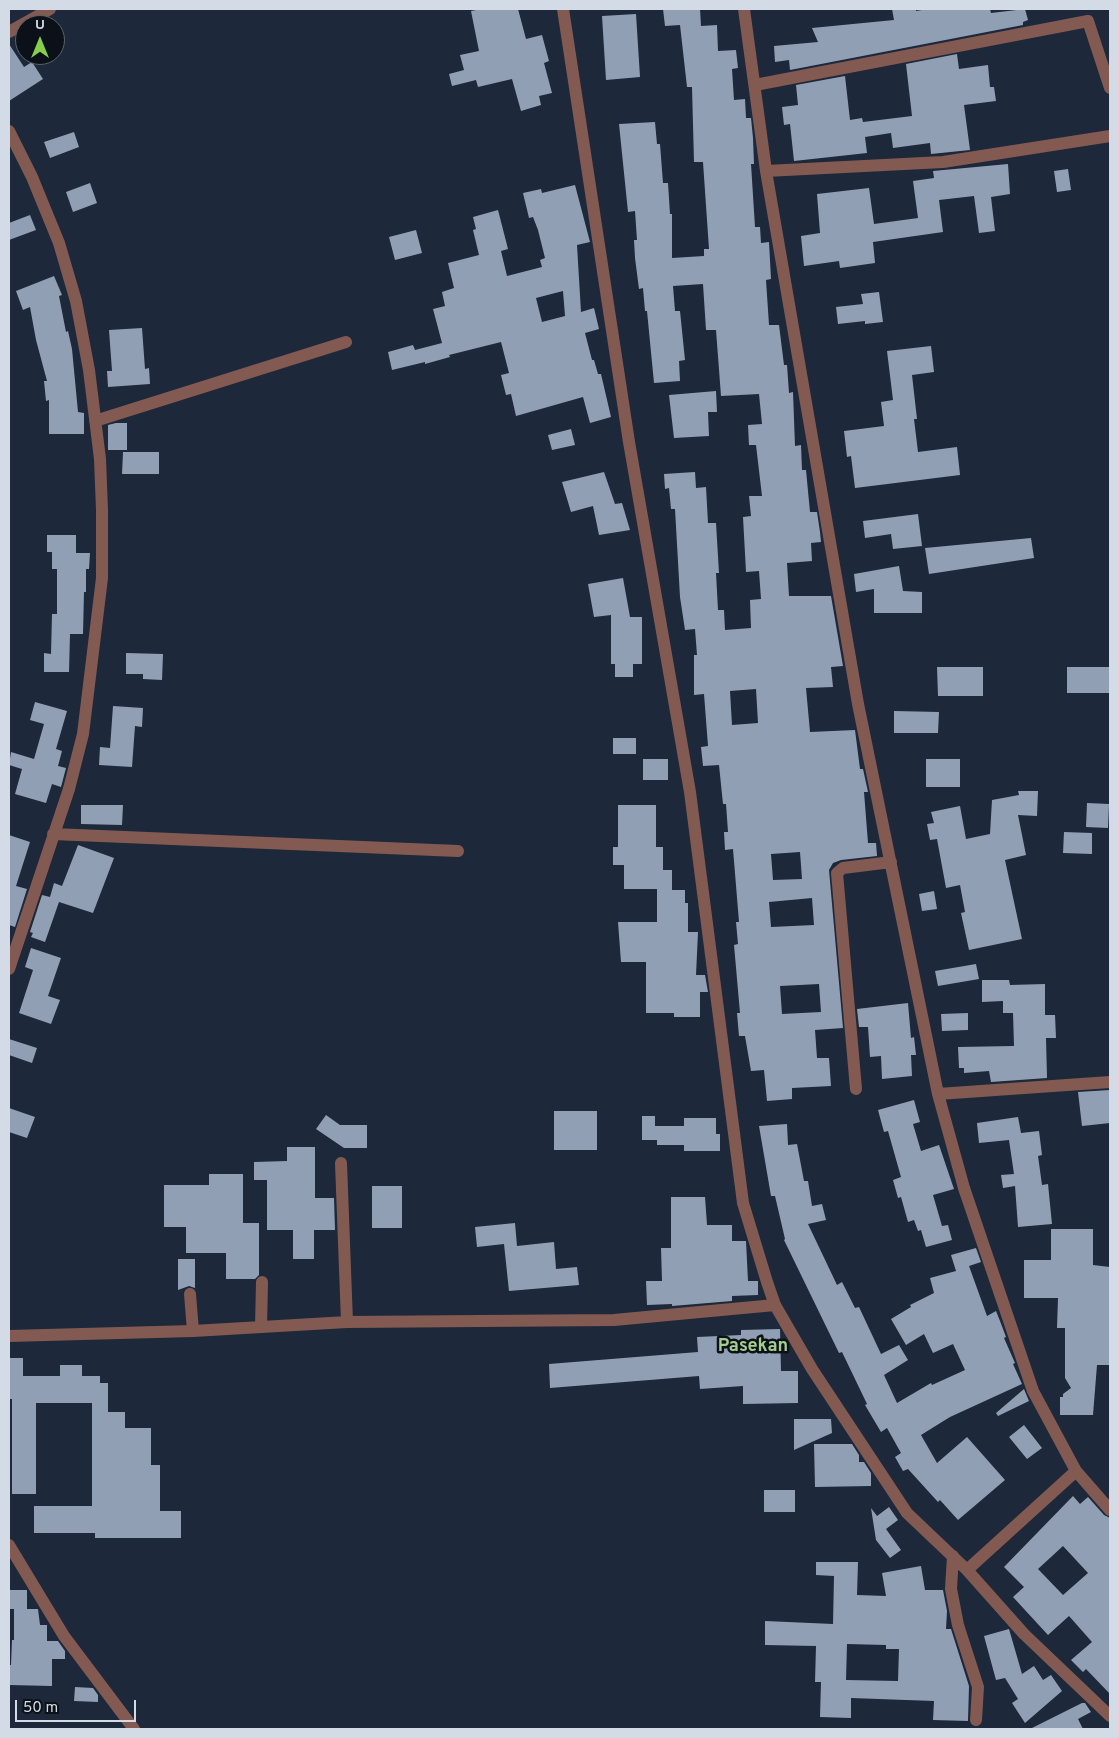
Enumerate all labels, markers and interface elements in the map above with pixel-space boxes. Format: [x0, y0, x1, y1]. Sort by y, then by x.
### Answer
north arrow [15, 15, 65, 65]
text: U [35, 17, 45, 34]
district label: Pasekan [718, 1336, 788, 1358]
scale bar [18, 1690, 139, 1722]
text: 50 m [23, 1699, 58, 1718]

